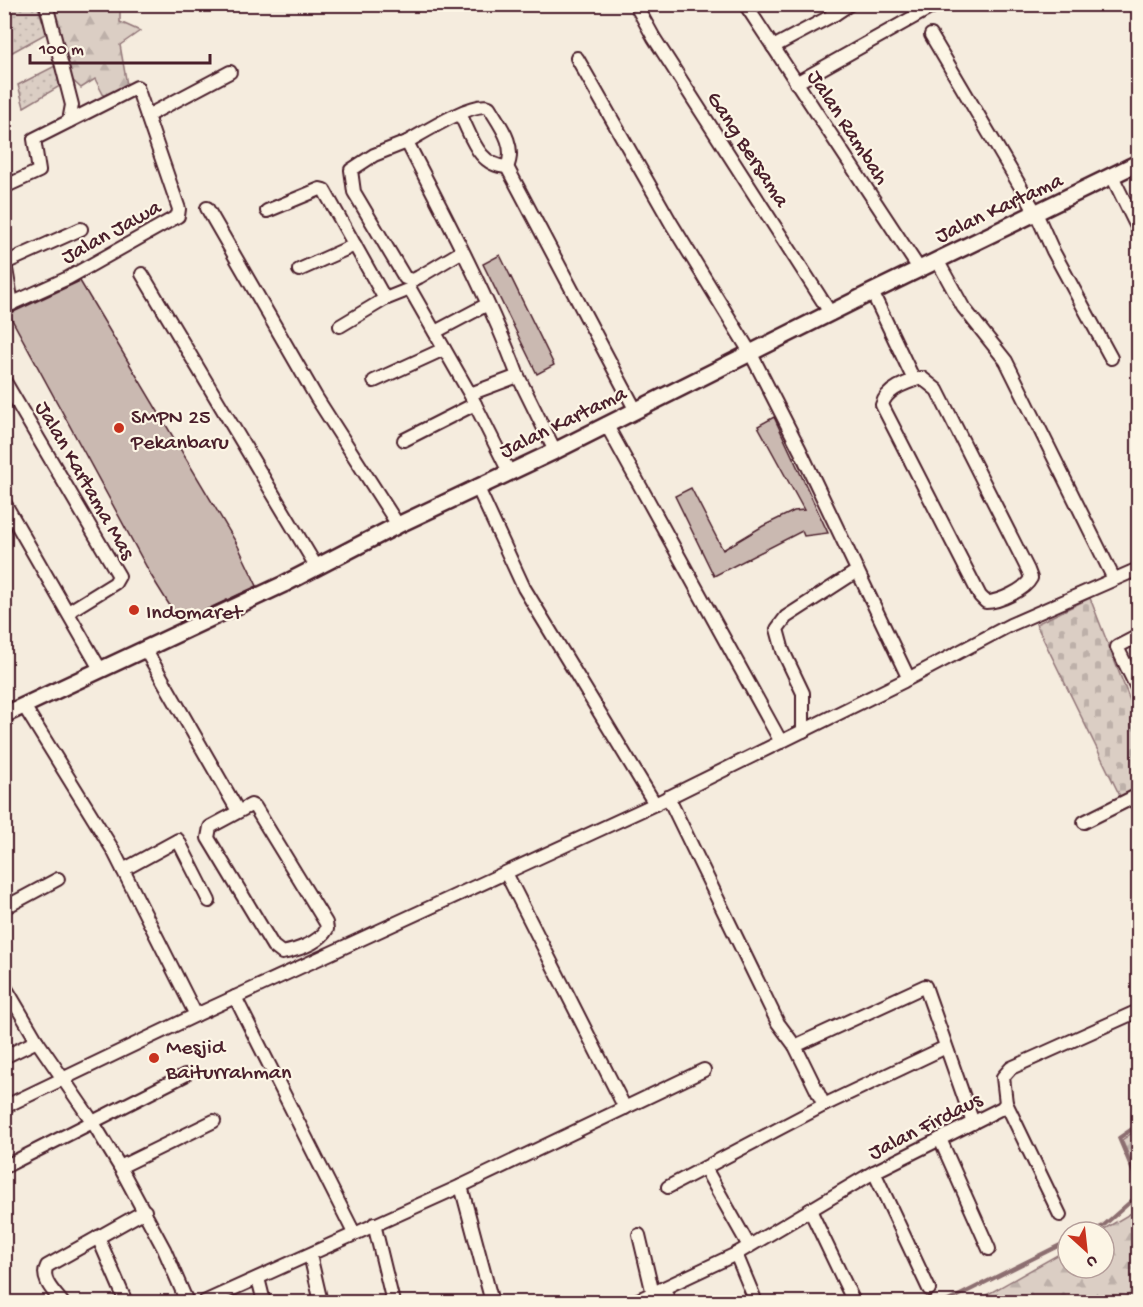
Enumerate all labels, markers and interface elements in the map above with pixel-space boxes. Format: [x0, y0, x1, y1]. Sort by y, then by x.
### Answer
scale bar [30, 27, 210, 65]
text: 100 m [38, 40, 84, 61]
street label: Jalan Rambah [800, 66, 893, 191]
street label: Gang Bersama [700, 87, 794, 214]
street label: Jalan Kartama [932, 168, 1068, 251]
street label: Jalan Jawa [58, 195, 167, 271]
street label: Jalan Kartama [496, 381, 632, 465]
street label: Jalan Kartama Mas [28, 397, 140, 566]
place label: SMPN 25 Pekanbaru [130, 406, 229, 457]
marker: SMPN 25 Pekanbaru [112, 421, 126, 435]
place label: Indomaret [146, 601, 244, 627]
marker: Indomaret [127, 603, 141, 617]
place label: Mesjid Baiturrahman [165, 1036, 292, 1087]
marker: Mesjid Baiturrahman [147, 1051, 161, 1065]
street label: Jalan Firdaus [865, 1087, 988, 1167]
north arrow [1056, 1220, 1116, 1280]
text: U [1082, 1250, 1100, 1271]

